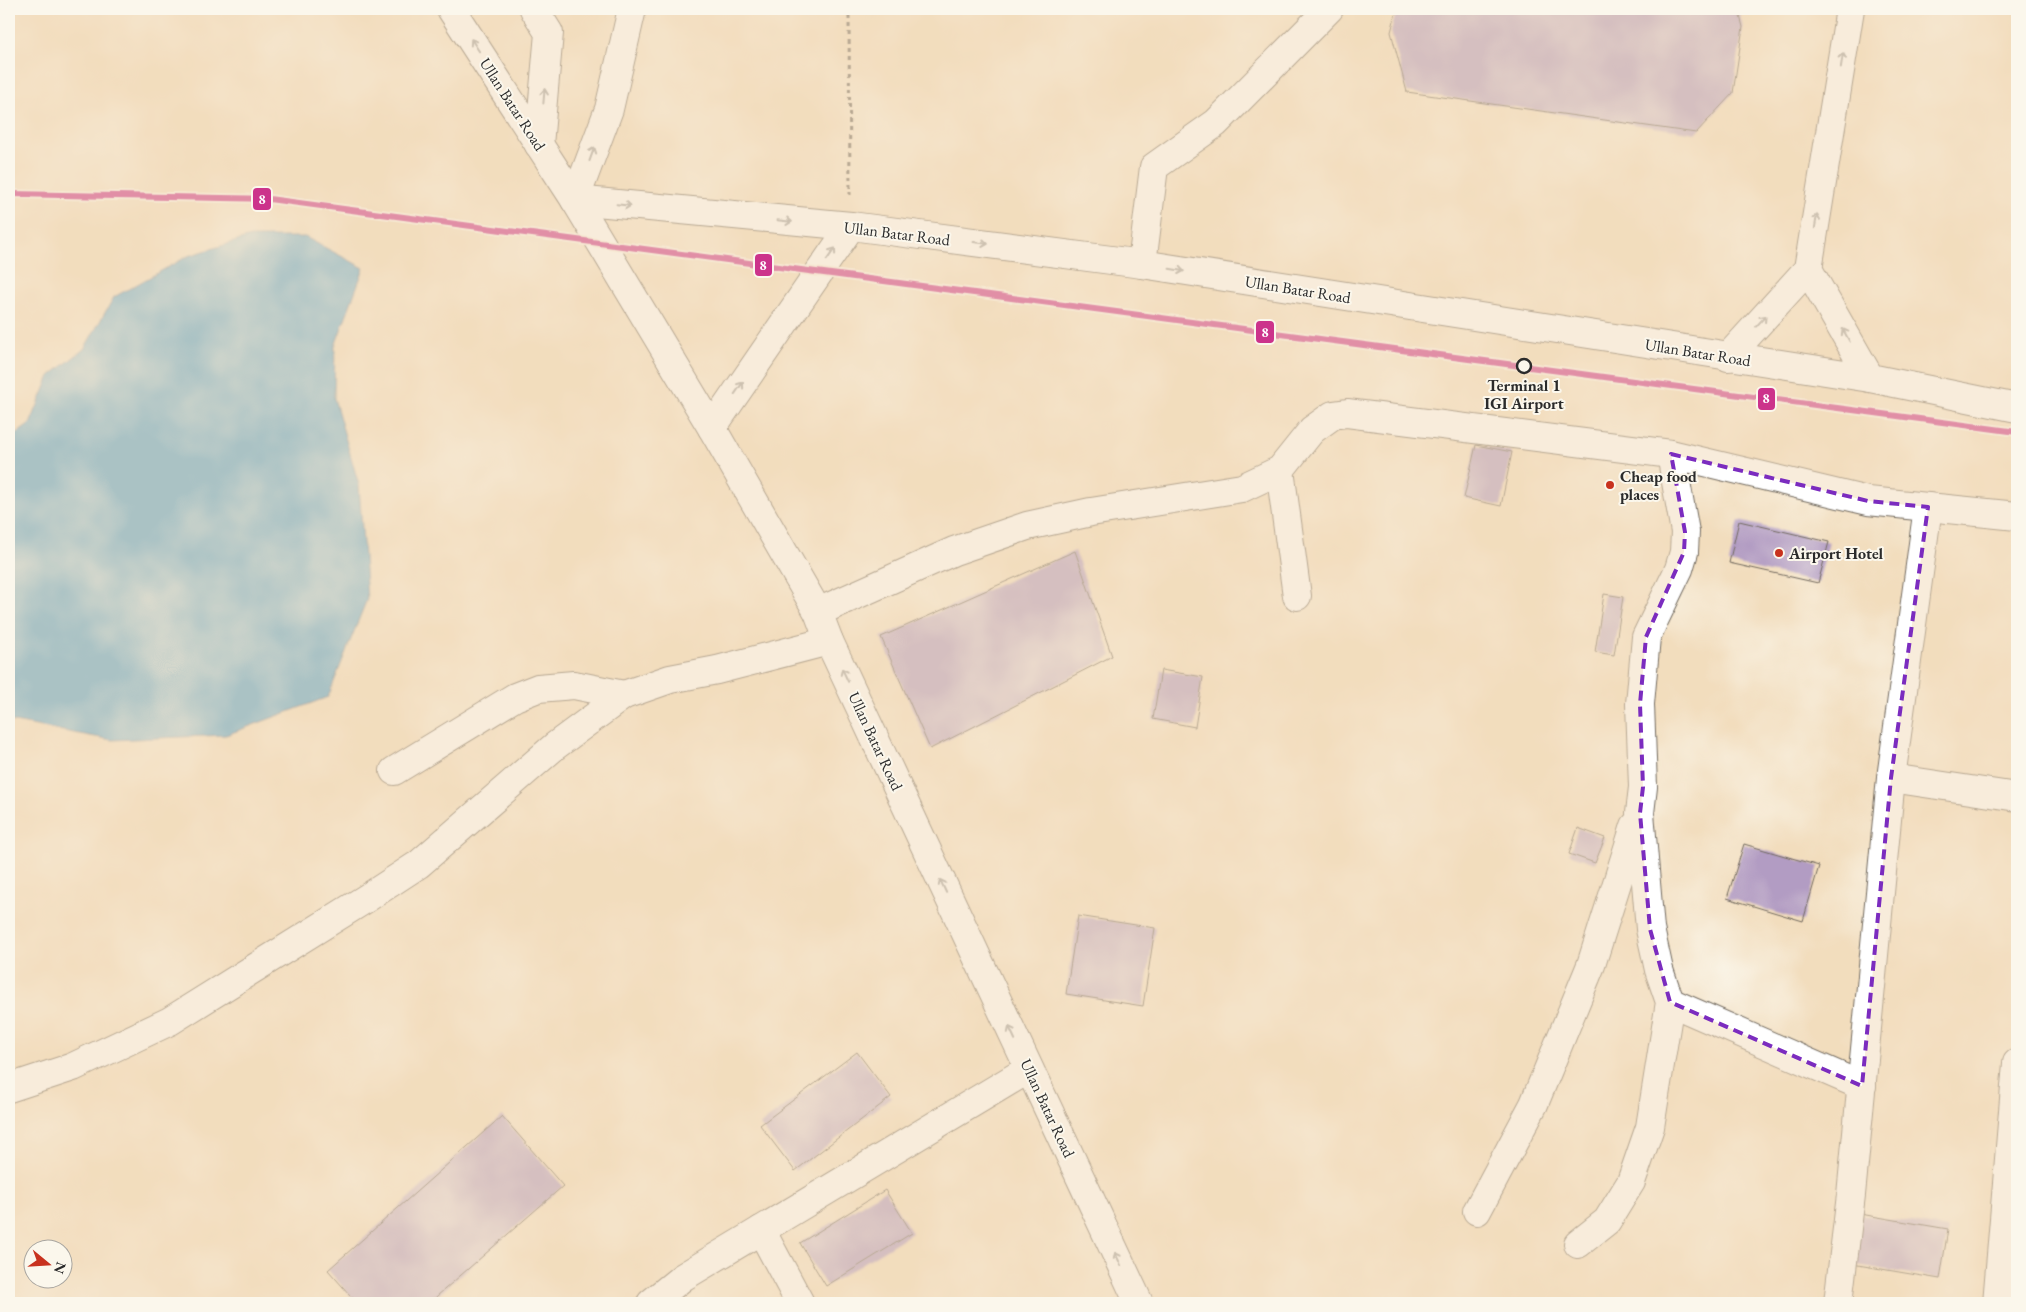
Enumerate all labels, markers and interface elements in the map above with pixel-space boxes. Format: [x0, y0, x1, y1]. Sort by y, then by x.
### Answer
one-way arrow [469, 38, 480, 52]
one-way arrow [1837, 53, 1847, 69]
street label: Ullan Batar Road [475, 54, 551, 156]
one-way arrow [539, 88, 548, 104]
one-way arrow [588, 147, 597, 162]
line badge: 8 [252, 187, 272, 211]
text: 8 [258, 190, 266, 208]
one-way arrow [615, 200, 631, 209]
one-way arrow [1811, 213, 1821, 229]
one-way arrow [777, 216, 793, 225]
street label: Ullan Batar Road [843, 217, 952, 251]
one-way arrow [973, 238, 989, 248]
one-way arrow [826, 247, 837, 261]
line badge: 8 [754, 253, 773, 277]
text: 8 [759, 256, 767, 274]
one-way arrow [1169, 265, 1185, 275]
street label: Ullan Batar Road [1244, 271, 1353, 308]
one-way arrow [1755, 315, 1767, 328]
line badge: 8 [1255, 320, 1275, 344]
text: 8 [1261, 323, 1269, 341]
one-way arrow [1840, 329, 1850, 343]
street label: Ullan Batar Road [1644, 334, 1753, 371]
marker: Terminal 1 IGI Airport [1516, 358, 1532, 374]
place label: Terminal 1 IGI Airport [1484, 375, 1564, 414]
one-way arrow [734, 381, 744, 395]
line badge: 8 [1757, 387, 1776, 411]
text: 8 [1762, 389, 1770, 407]
place label: Cheap food places [1620, 466, 1697, 505]
marker: Cheap food places [1604, 479, 1616, 491]
place label: Airport Hotel [1788, 543, 1884, 564]
marker: Airport Hotel [1773, 547, 1785, 559]
one-way arrow [840, 668, 849, 683]
street label: Ullan Batar Road [843, 688, 908, 795]
one-way arrow [938, 879, 948, 894]
one-way arrow [1007, 1026, 1017, 1041]
street label: Ullan Batar Road [1015, 1055, 1080, 1162]
north arrow [22, 1240, 72, 1290]
one-way arrow [1113, 1252, 1123, 1267]
text: N [50, 1260, 71, 1277]

